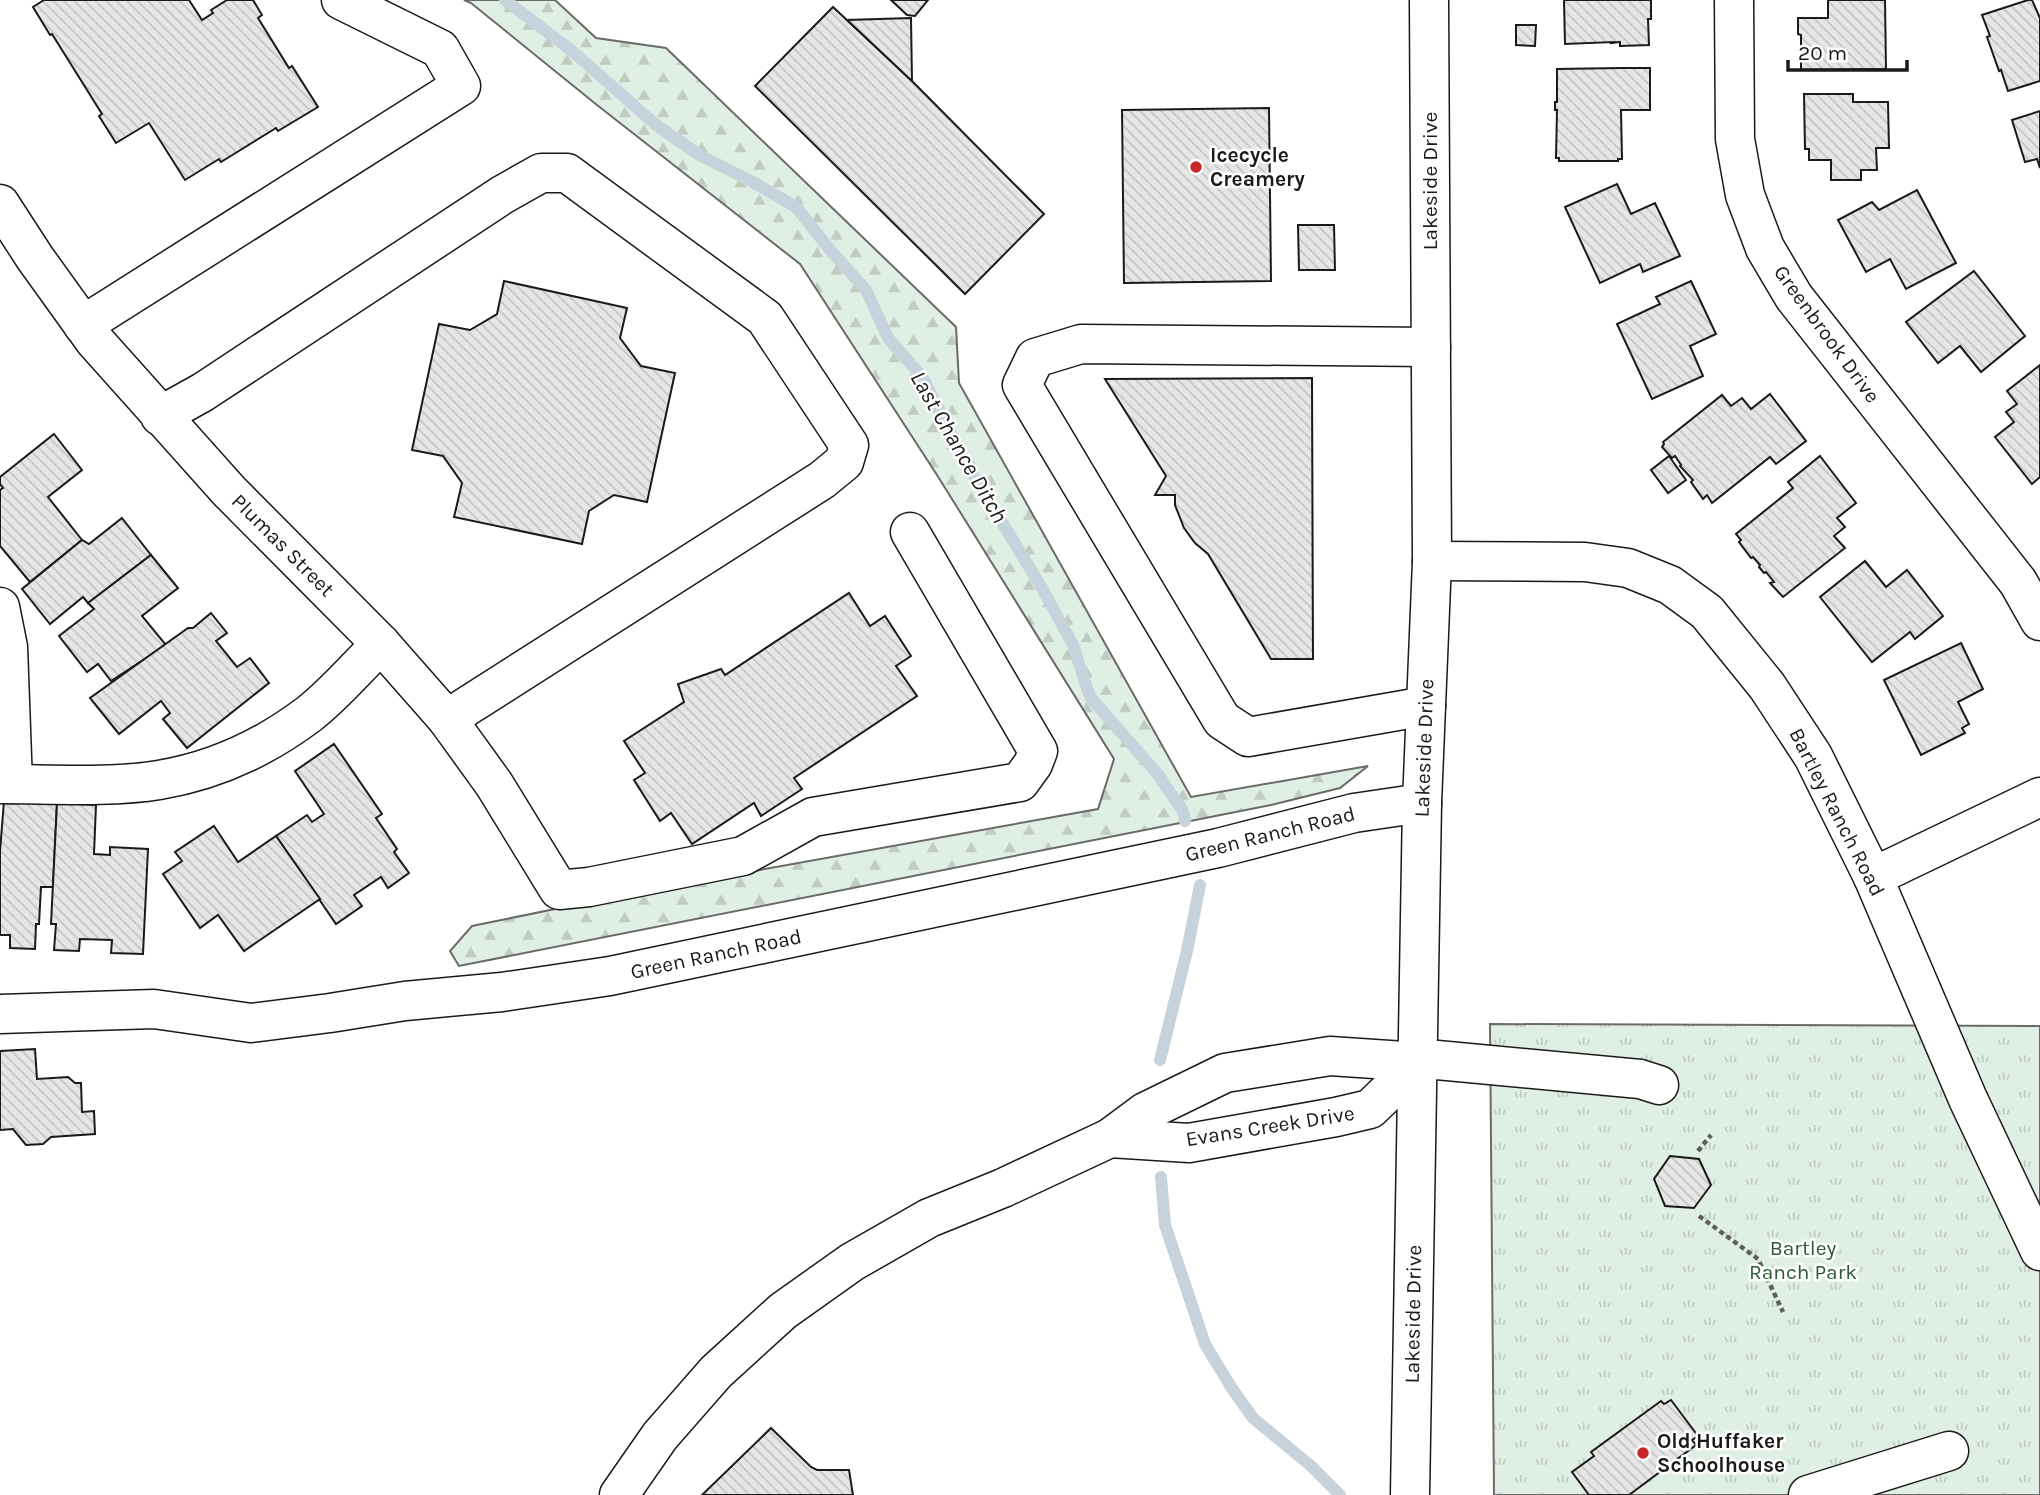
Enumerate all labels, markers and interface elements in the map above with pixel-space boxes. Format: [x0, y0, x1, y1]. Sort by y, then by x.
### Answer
scale bar [1788, 28, 1907, 72]
text: 20 m [1798, 41, 1847, 65]
street label: Lakeside Drive [1418, 112, 1442, 250]
place label: Icecycle Creamery [1210, 143, 1305, 191]
marker: Icecycle Creamery [1188, 159, 1204, 175]
street label: Greenbrook Drive [1769, 261, 1885, 407]
water label: Last Chance Ditch [905, 366, 1013, 528]
street label: Plumas Street [227, 489, 339, 601]
street label: Lakeside Drive [1410, 678, 1438, 818]
street label: Bartley Ranch Road [1784, 724, 1890, 900]
street label: Green Ranch Road [1183, 801, 1357, 867]
street label: Green Ranch Road [628, 924, 804, 984]
street label: Evans Creek Drive [1184, 1101, 1356, 1151]
park label: Bartley Ranch Park [1749, 1236, 1857, 1284]
street label: Lakeside Drive [1400, 1245, 1426, 1383]
place label: Old Huffaker Schoolhouse [1657, 1429, 1785, 1477]
marker: Old Huffaker Schoolhouse [1635, 1445, 1651, 1461]

